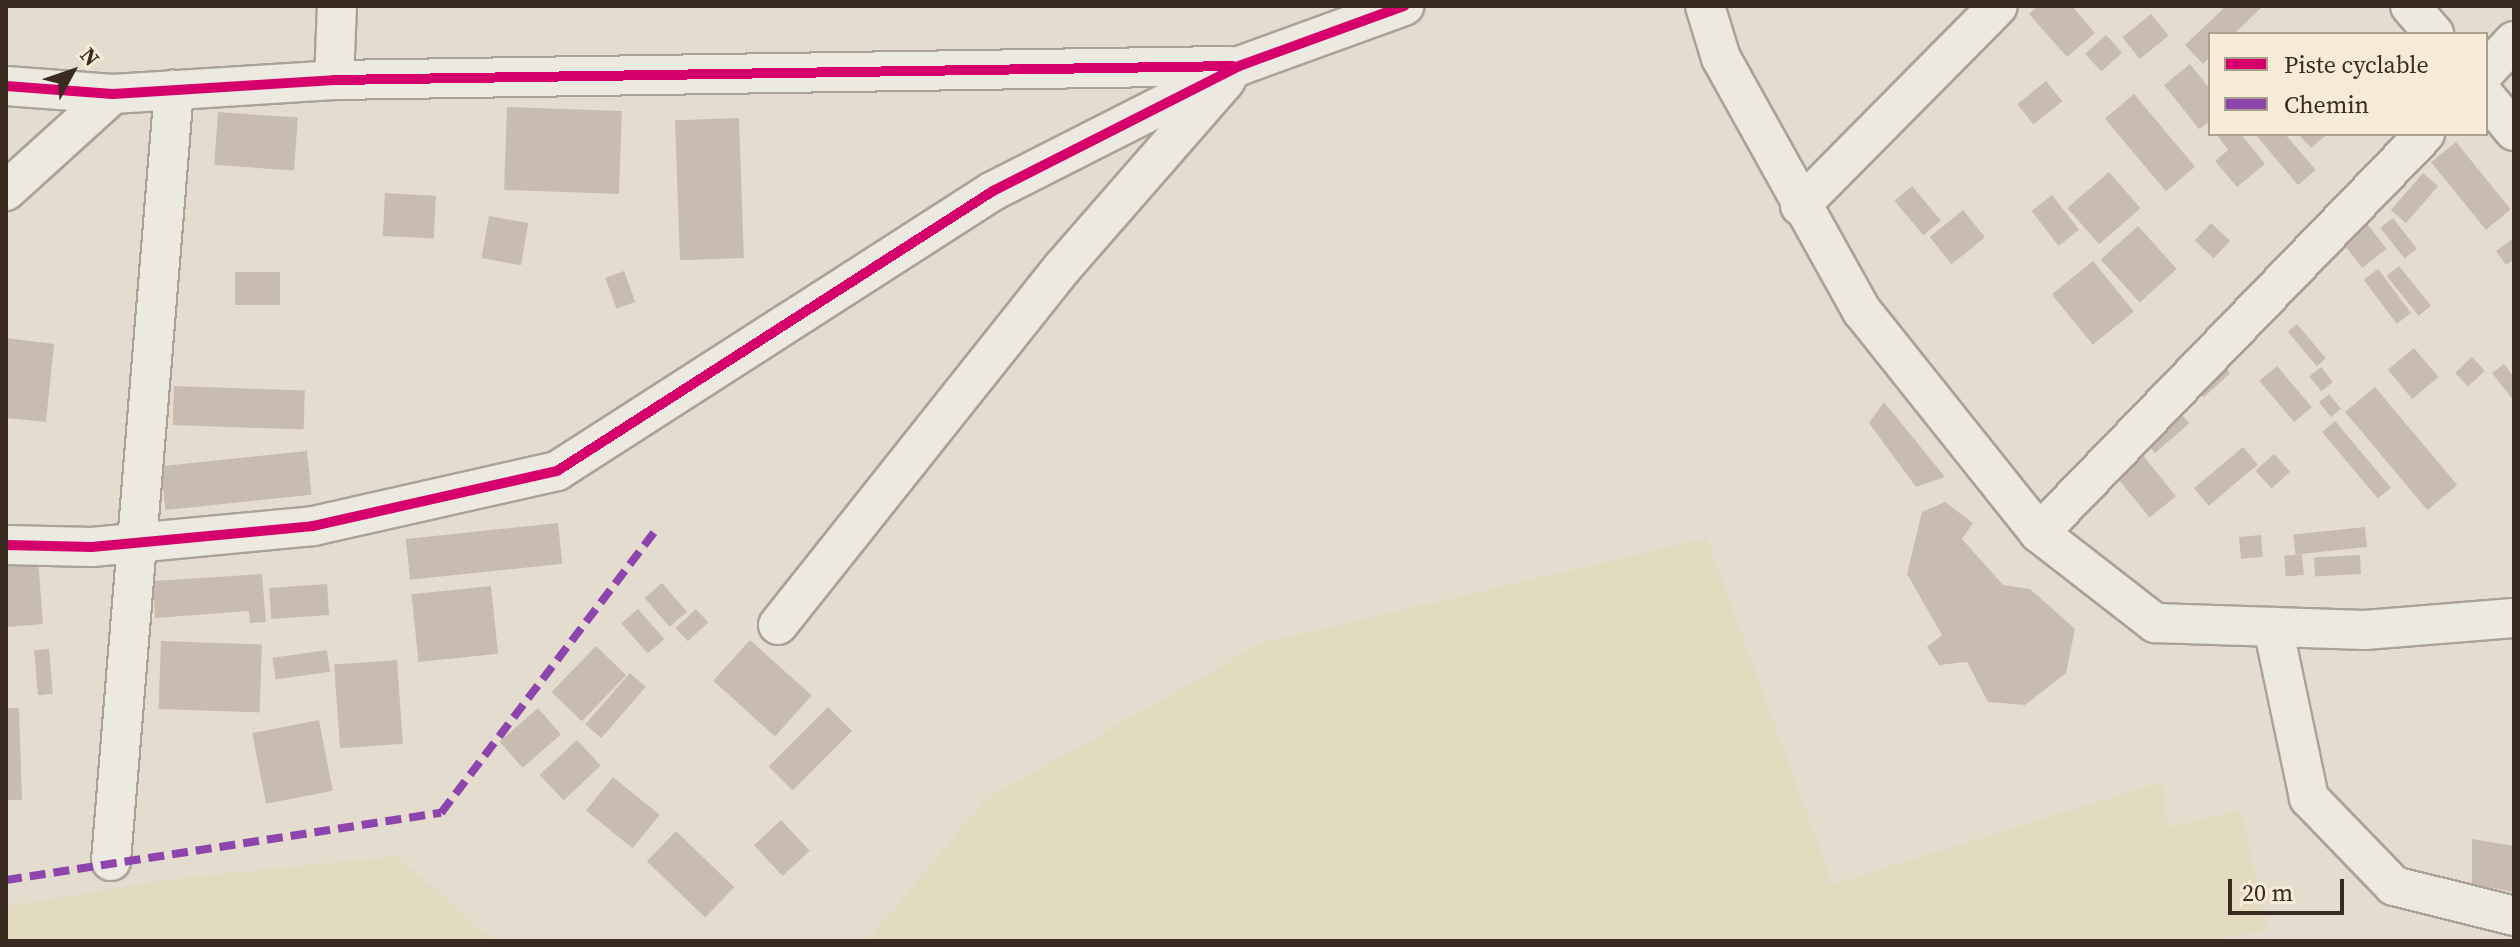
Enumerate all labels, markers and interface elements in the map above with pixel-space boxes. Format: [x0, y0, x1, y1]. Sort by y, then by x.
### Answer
north arrow [32, 32, 112, 112]
legend [2208, 32, 2488, 136]
text: N [74, 41, 107, 72]
text: Piste cyclable [2284, 48, 2429, 81]
text: Chemin [2284, 88, 2369, 121]
scale bar [2232, 863, 2348, 913]
text: 20 m [2242, 876, 2293, 909]

